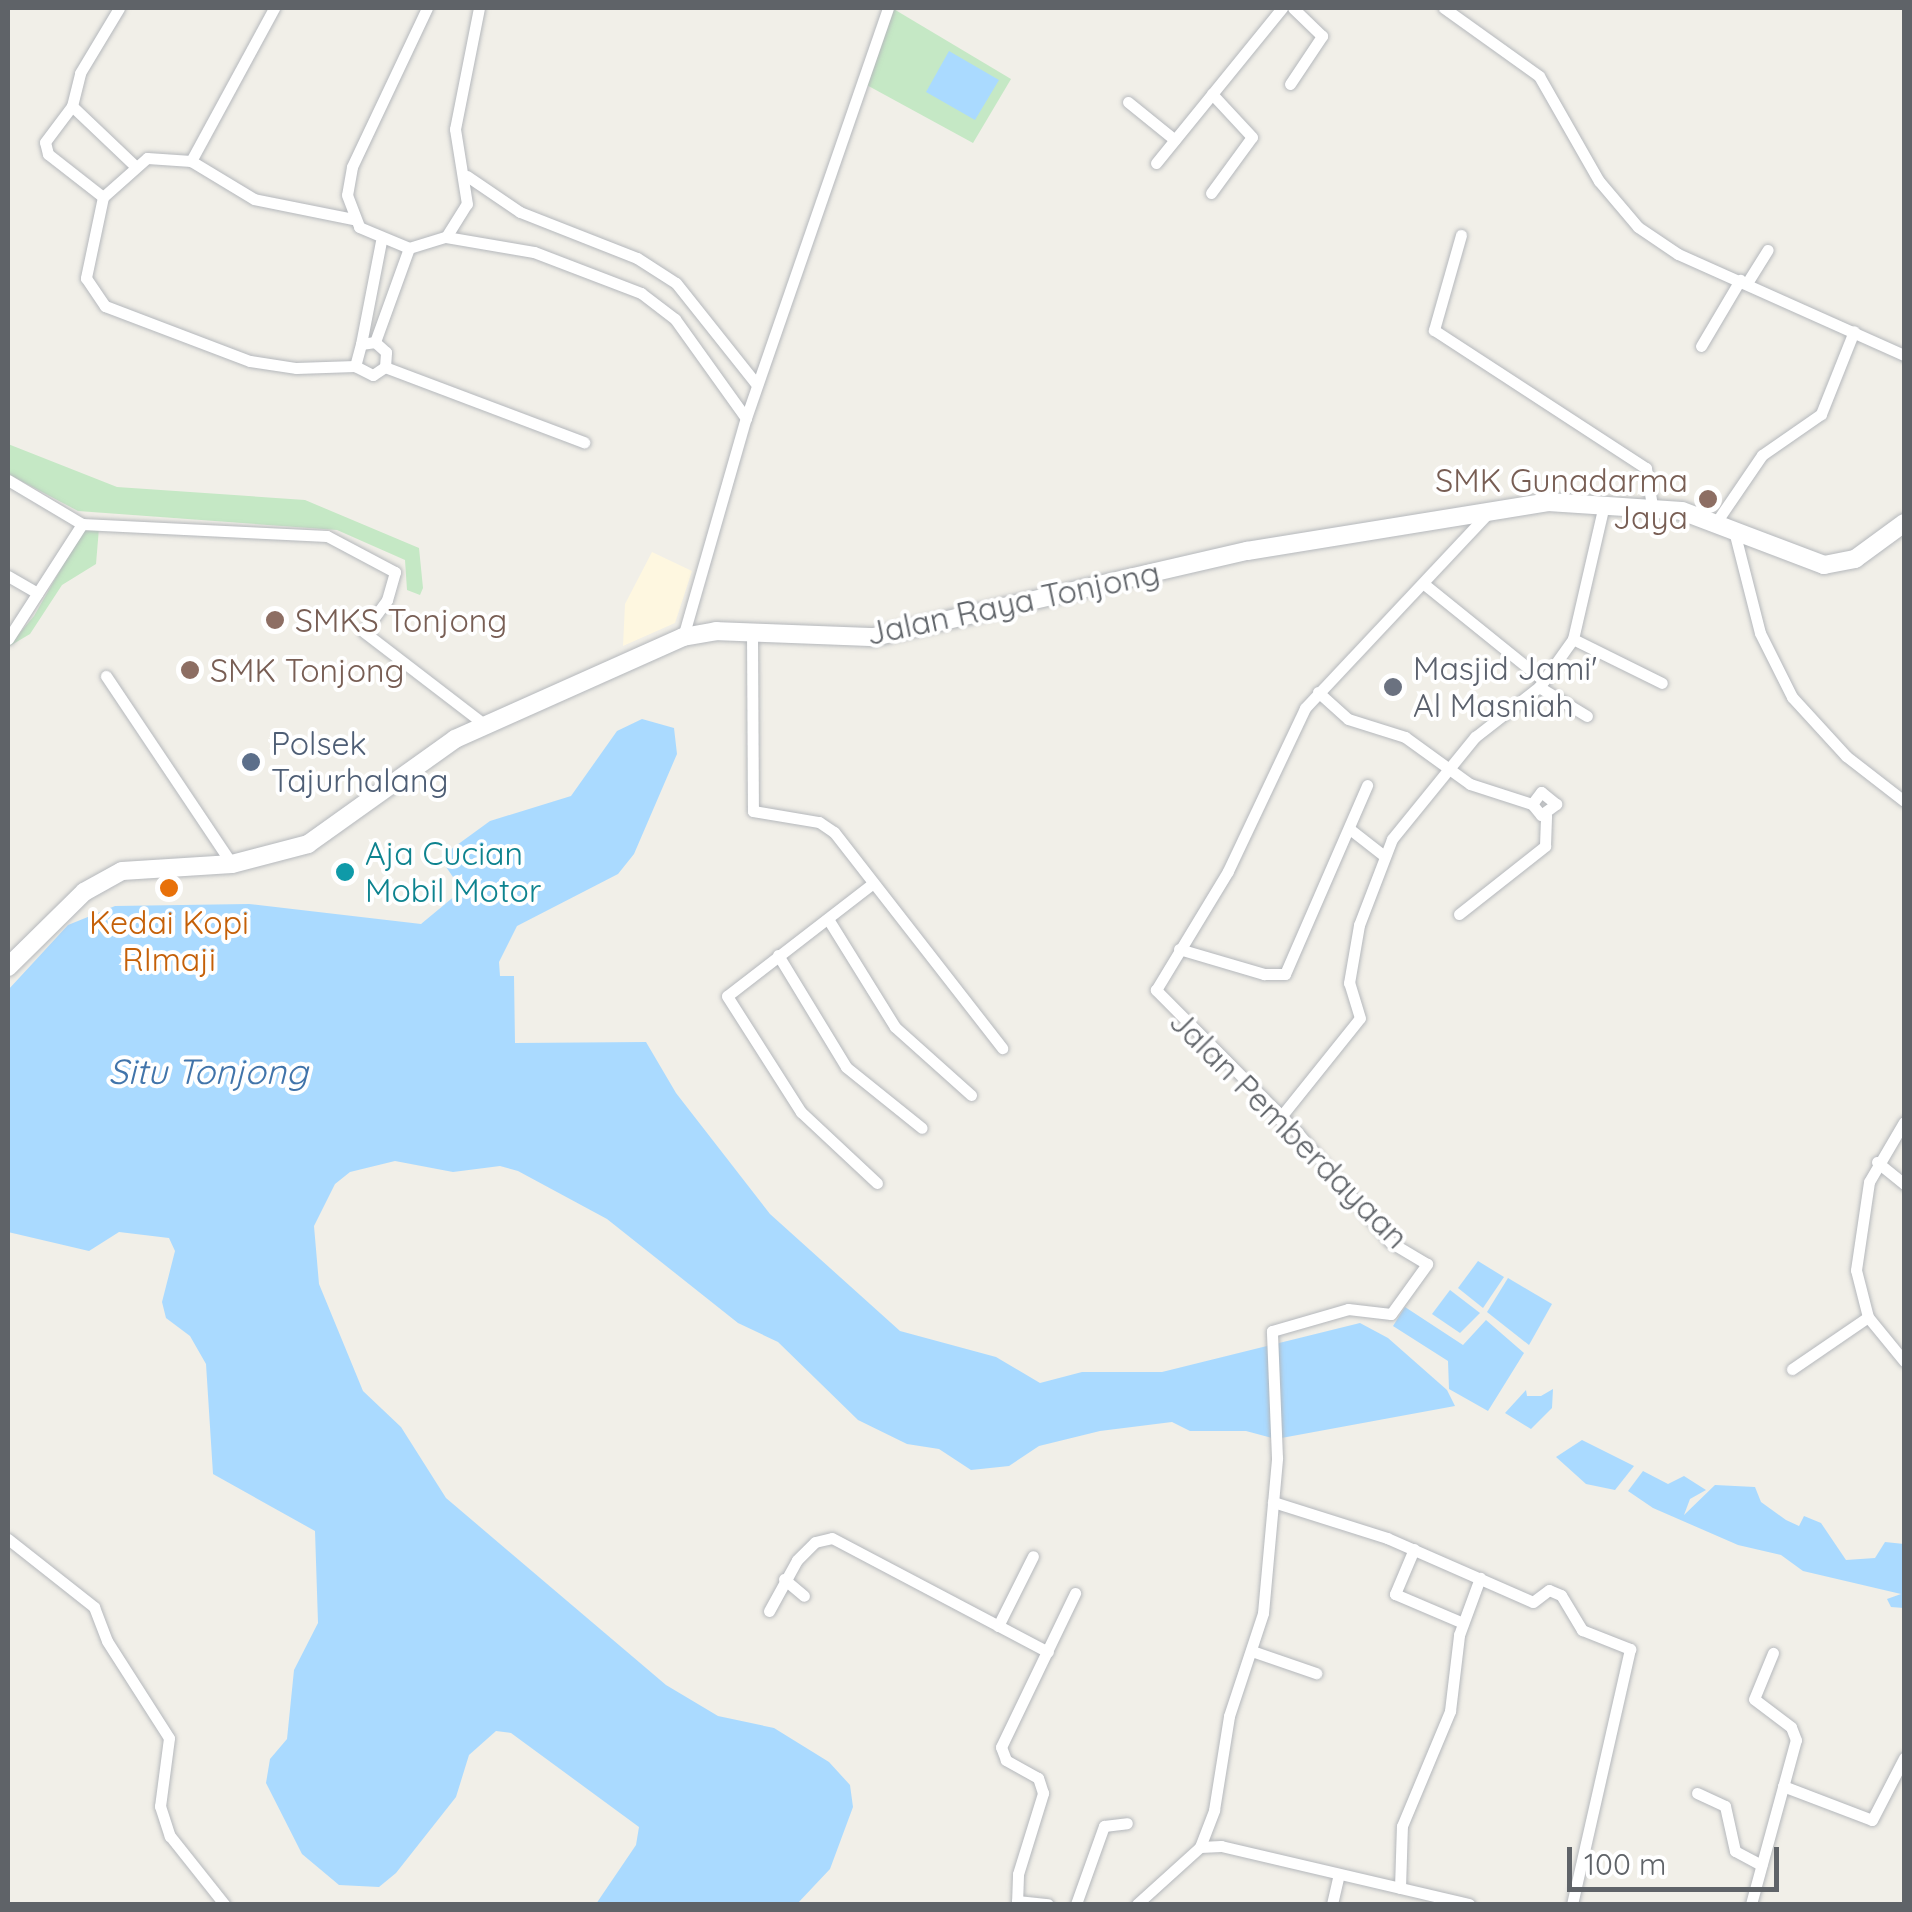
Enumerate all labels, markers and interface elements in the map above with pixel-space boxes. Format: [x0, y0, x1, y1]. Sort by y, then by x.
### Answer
place label: SMK Gunadarma Jaya [1435, 462, 1688, 537]
marker: SMK Gunadarma Jaya [1697, 488, 1719, 510]
street label: Jalan Raya Tonjong [863, 553, 1163, 653]
place label: SMKS Tonjong [295, 601, 507, 639]
marker: SMKS Tonjong [264, 609, 286, 631]
place label: Masjid Jami' Al Masniah [1413, 650, 1597, 725]
place label: SMK Tonjong [210, 651, 405, 689]
marker: SMK Tonjong [179, 659, 201, 681]
marker: Masjid Jami' Al Masniah [1382, 676, 1404, 698]
place label: Polsek Tajurhalang [271, 725, 448, 800]
marker: Polsek Tajurhalang [240, 751, 262, 773]
place label: Aja Cucian Mobil Motor [365, 835, 541, 910]
marker: Aja Cucian Mobil Motor [334, 861, 356, 883]
marker: Kedai Kopi RImaji [158, 877, 180, 899]
place label: Kedai Kopi RImaji [89, 904, 249, 979]
street label: Jalan Pemberdayaan [1162, 1002, 1416, 1256]
water label: Situ Tonjong [108, 1050, 308, 1092]
scale bar [1572, 1827, 1784, 1889]
text: 100 m [1584, 1845, 1666, 1883]

